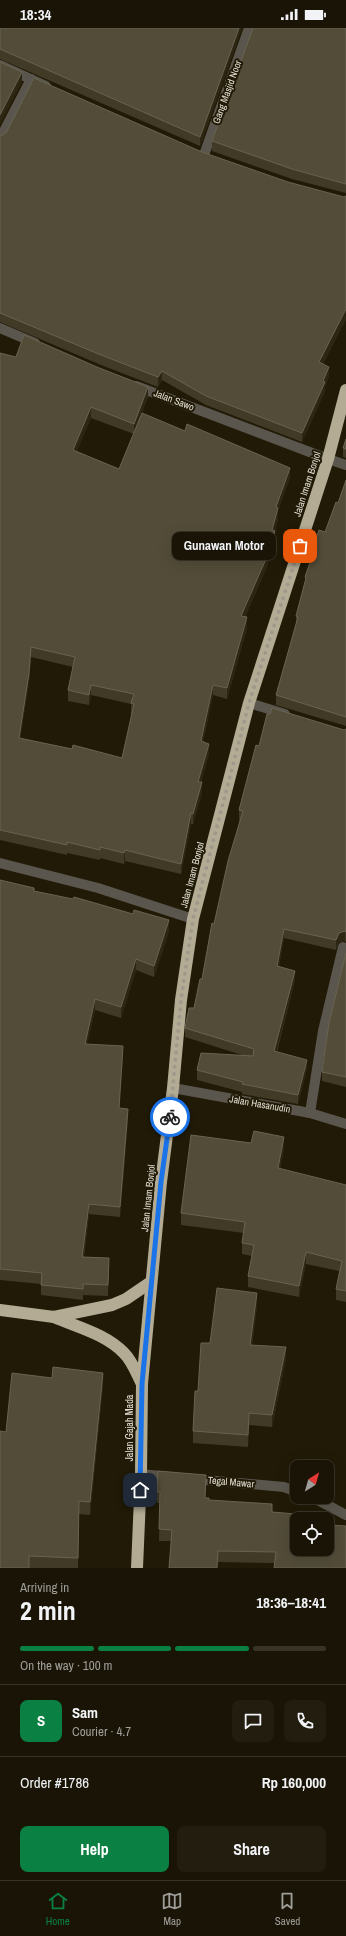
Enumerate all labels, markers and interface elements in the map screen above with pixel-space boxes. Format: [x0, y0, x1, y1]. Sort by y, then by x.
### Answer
text: 18:34 [20, 4, 51, 25]
street label: Gang Masjid Noor [210, 58, 245, 125]
street label: Jalan Sawo [152, 386, 197, 414]
street label: Jalan Imam Bonjol [290, 450, 324, 518]
pin [283, 529, 317, 563]
callout: Gunawan Motor [172, 532, 276, 560]
icon: bag [289, 535, 311, 557]
text: Gunawan Motor [184, 537, 264, 554]
street label: Jalan Imam Bonjol [177, 841, 207, 909]
street label: Jalan Hasanudin [229, 1092, 291, 1116]
courier [150, 1097, 190, 1137]
icon: bike [159, 1106, 181, 1128]
street label: Jalan Imam Bonjol [138, 1164, 158, 1232]
street label: Jalan Gajah Mada [123, 1394, 136, 1461]
north arrow [290, 1460, 334, 1504]
map controls [290, 1460, 334, 1556]
pin [123, 1473, 157, 1507]
street label: Tegal Mawar [207, 1473, 255, 1491]
icon: home [129, 1479, 151, 1501]
button: locate [290, 1512, 334, 1556]
text: Arriving in [20, 1579, 69, 1596]
text: 18:36–18:41 [256, 1592, 326, 1613]
text: 2 min [20, 1593, 76, 1628]
text: On the way · 100 m [20, 1657, 112, 1674]
button: chat [232, 1700, 274, 1742]
button: phone [284, 1700, 326, 1742]
text: Sam [72, 1702, 98, 1723]
text: S [37, 1710, 45, 1731]
text: Courier · 4.7 [72, 1723, 131, 1740]
text: Order #1786 [20, 1772, 89, 1793]
text: Rp 160,000 [262, 1772, 326, 1793]
button: Help [20, 1826, 169, 1872]
button: Share [177, 1826, 326, 1872]
tab: Home [46, 1890, 70, 1928]
tab: Map [161, 1890, 183, 1928]
tab: Saved [275, 1890, 300, 1928]

